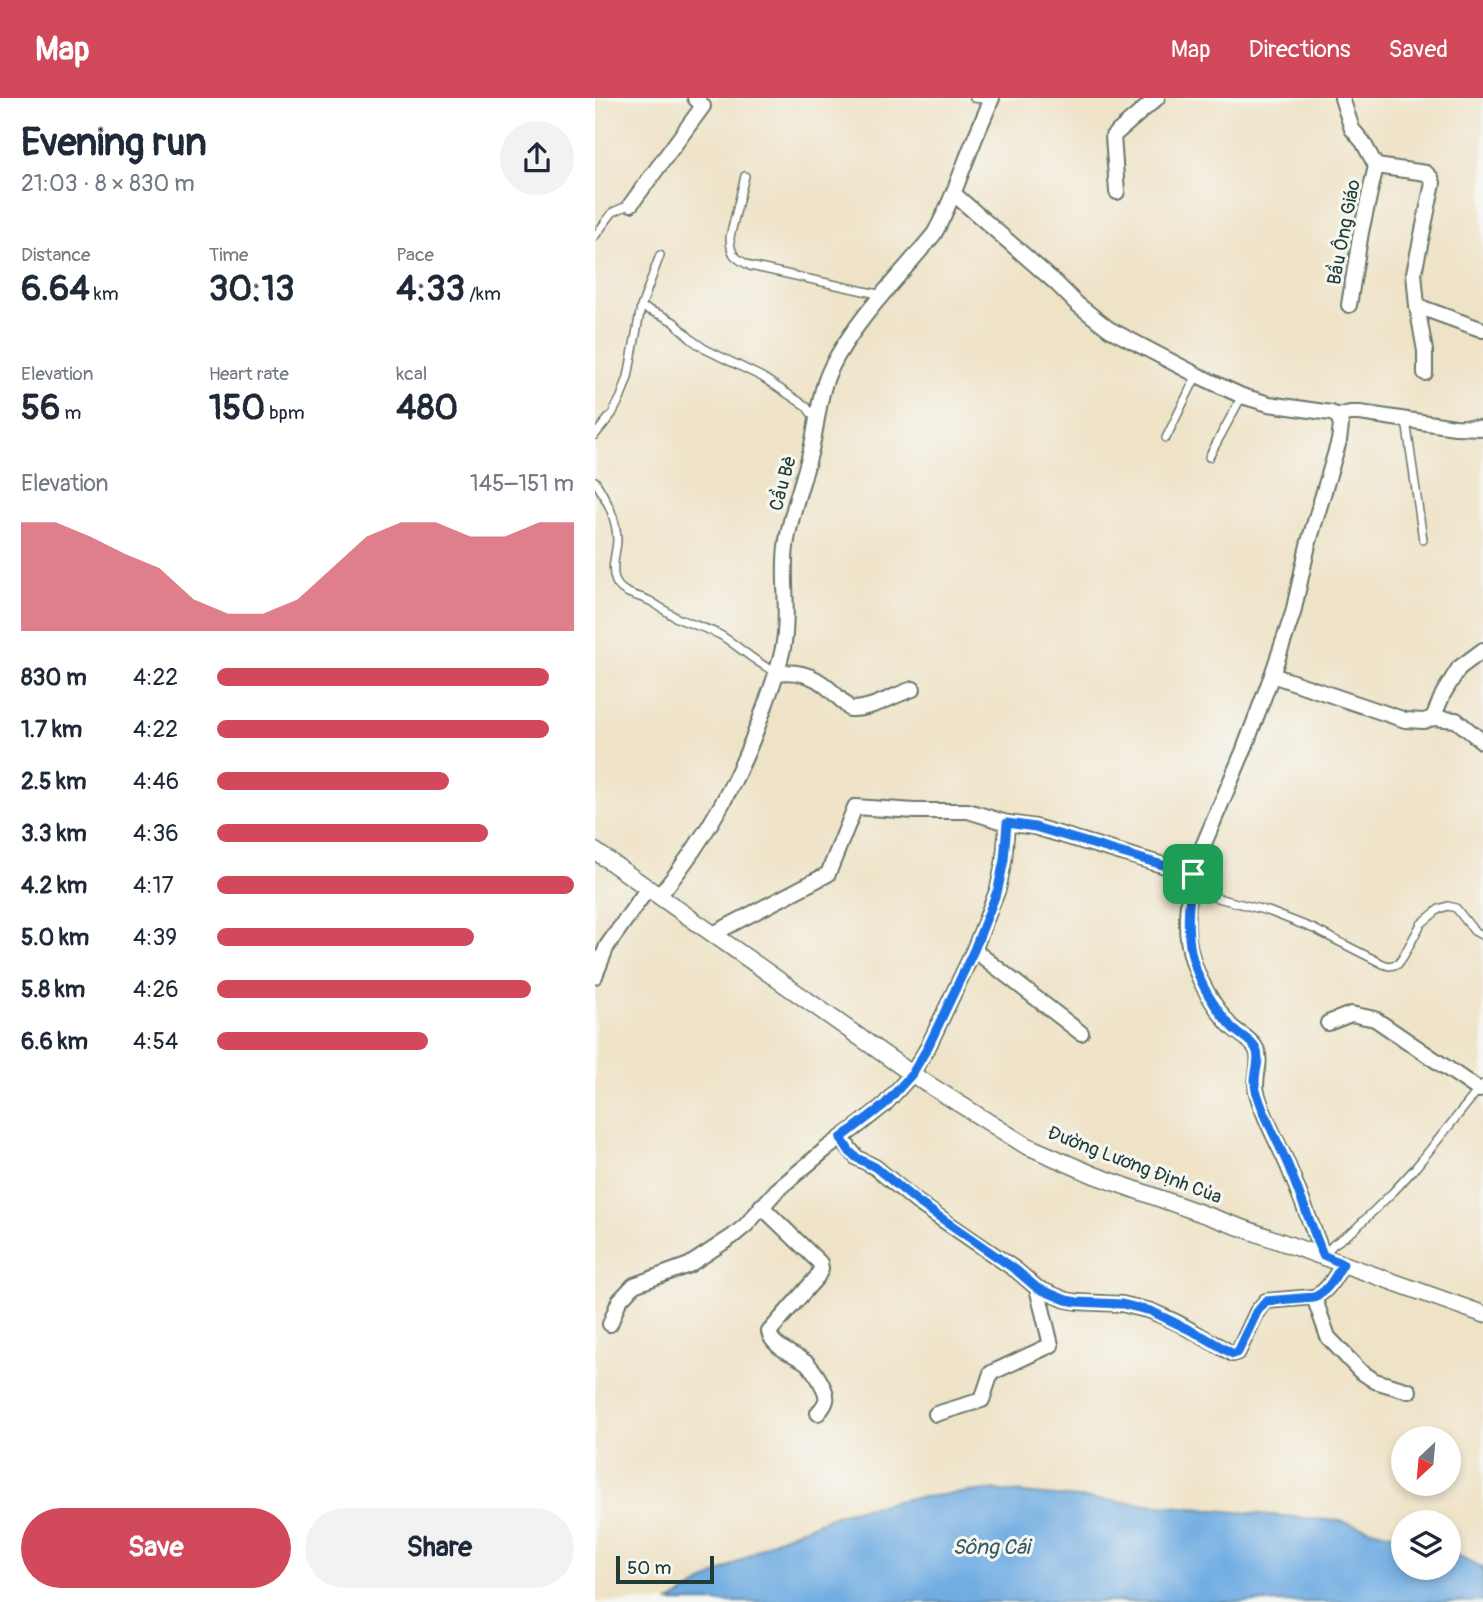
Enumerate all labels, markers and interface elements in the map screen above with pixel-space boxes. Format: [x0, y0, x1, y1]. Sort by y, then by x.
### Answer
text: Map [35, 29, 90, 70]
text: Map [1171, 35, 1211, 64]
text: Directions [1249, 35, 1350, 64]
text: Saved [1388, 35, 1448, 64]
text: Evening run [21, 119, 207, 167]
button: share [500, 121, 574, 195]
text: 21:03 · 8 × 830 m [21, 169, 195, 198]
street label: Bầu Ông Giáo [1322, 178, 1366, 287]
text: Distance [21, 243, 90, 267]
text: Time [209, 243, 248, 267]
text: Pace [396, 243, 434, 267]
text: 6.64 [21, 267, 90, 311]
text: 30:13 [209, 267, 295, 311]
text: 4:33 [396, 267, 465, 311]
text: km [90, 282, 119, 306]
text: /km [465, 282, 501, 306]
text: Elevation [21, 362, 93, 386]
text: Heart rate [209, 362, 289, 386]
text: kcal [396, 362, 427, 386]
text: 56 [21, 386, 60, 430]
text: 150 [209, 386, 265, 430]
text: 480 [396, 386, 458, 430]
text: m [60, 401, 81, 425]
text: bpm [265, 401, 305, 425]
street label: Cầu Bè [764, 453, 802, 513]
text: Elevation [21, 469, 109, 498]
text: 145–151 m [470, 469, 574, 498]
text: 830 m [21, 663, 87, 692]
text: 4:22 [133, 663, 178, 692]
text: 1.7 km [21, 715, 82, 744]
text: 4:22 [133, 715, 178, 744]
text: 2.5 km [21, 767, 86, 796]
text: 4:46 [133, 767, 179, 796]
text: 3.3 km [21, 819, 87, 848]
text: 4:36 [133, 819, 179, 848]
pin [1163, 844, 1223, 904]
icon: arrive [1174, 855, 1212, 893]
text: 4.2 km [21, 871, 87, 900]
text: 4:17 [133, 871, 174, 900]
text: 5.0 km [21, 923, 89, 952]
text: 4:39 [133, 923, 177, 952]
text: 5.8 km [21, 975, 85, 1004]
text: 4:26 [133, 975, 179, 1004]
text: 6.6 km [21, 1027, 88, 1056]
text: 4:54 [133, 1027, 178, 1056]
street label: Đường Lương Định Của [1044, 1121, 1225, 1209]
north arrow [1391, 1426, 1461, 1496]
map controls [1391, 1426, 1461, 1580]
button: Save [21, 1508, 291, 1588]
button: Share [305, 1508, 574, 1588]
button: layers [1391, 1510, 1461, 1580]
water label: Sông Cái [952, 1534, 1033, 1561]
scale bar [616, 1553, 714, 1585]
text: 50 m [627, 1556, 671, 1580]

